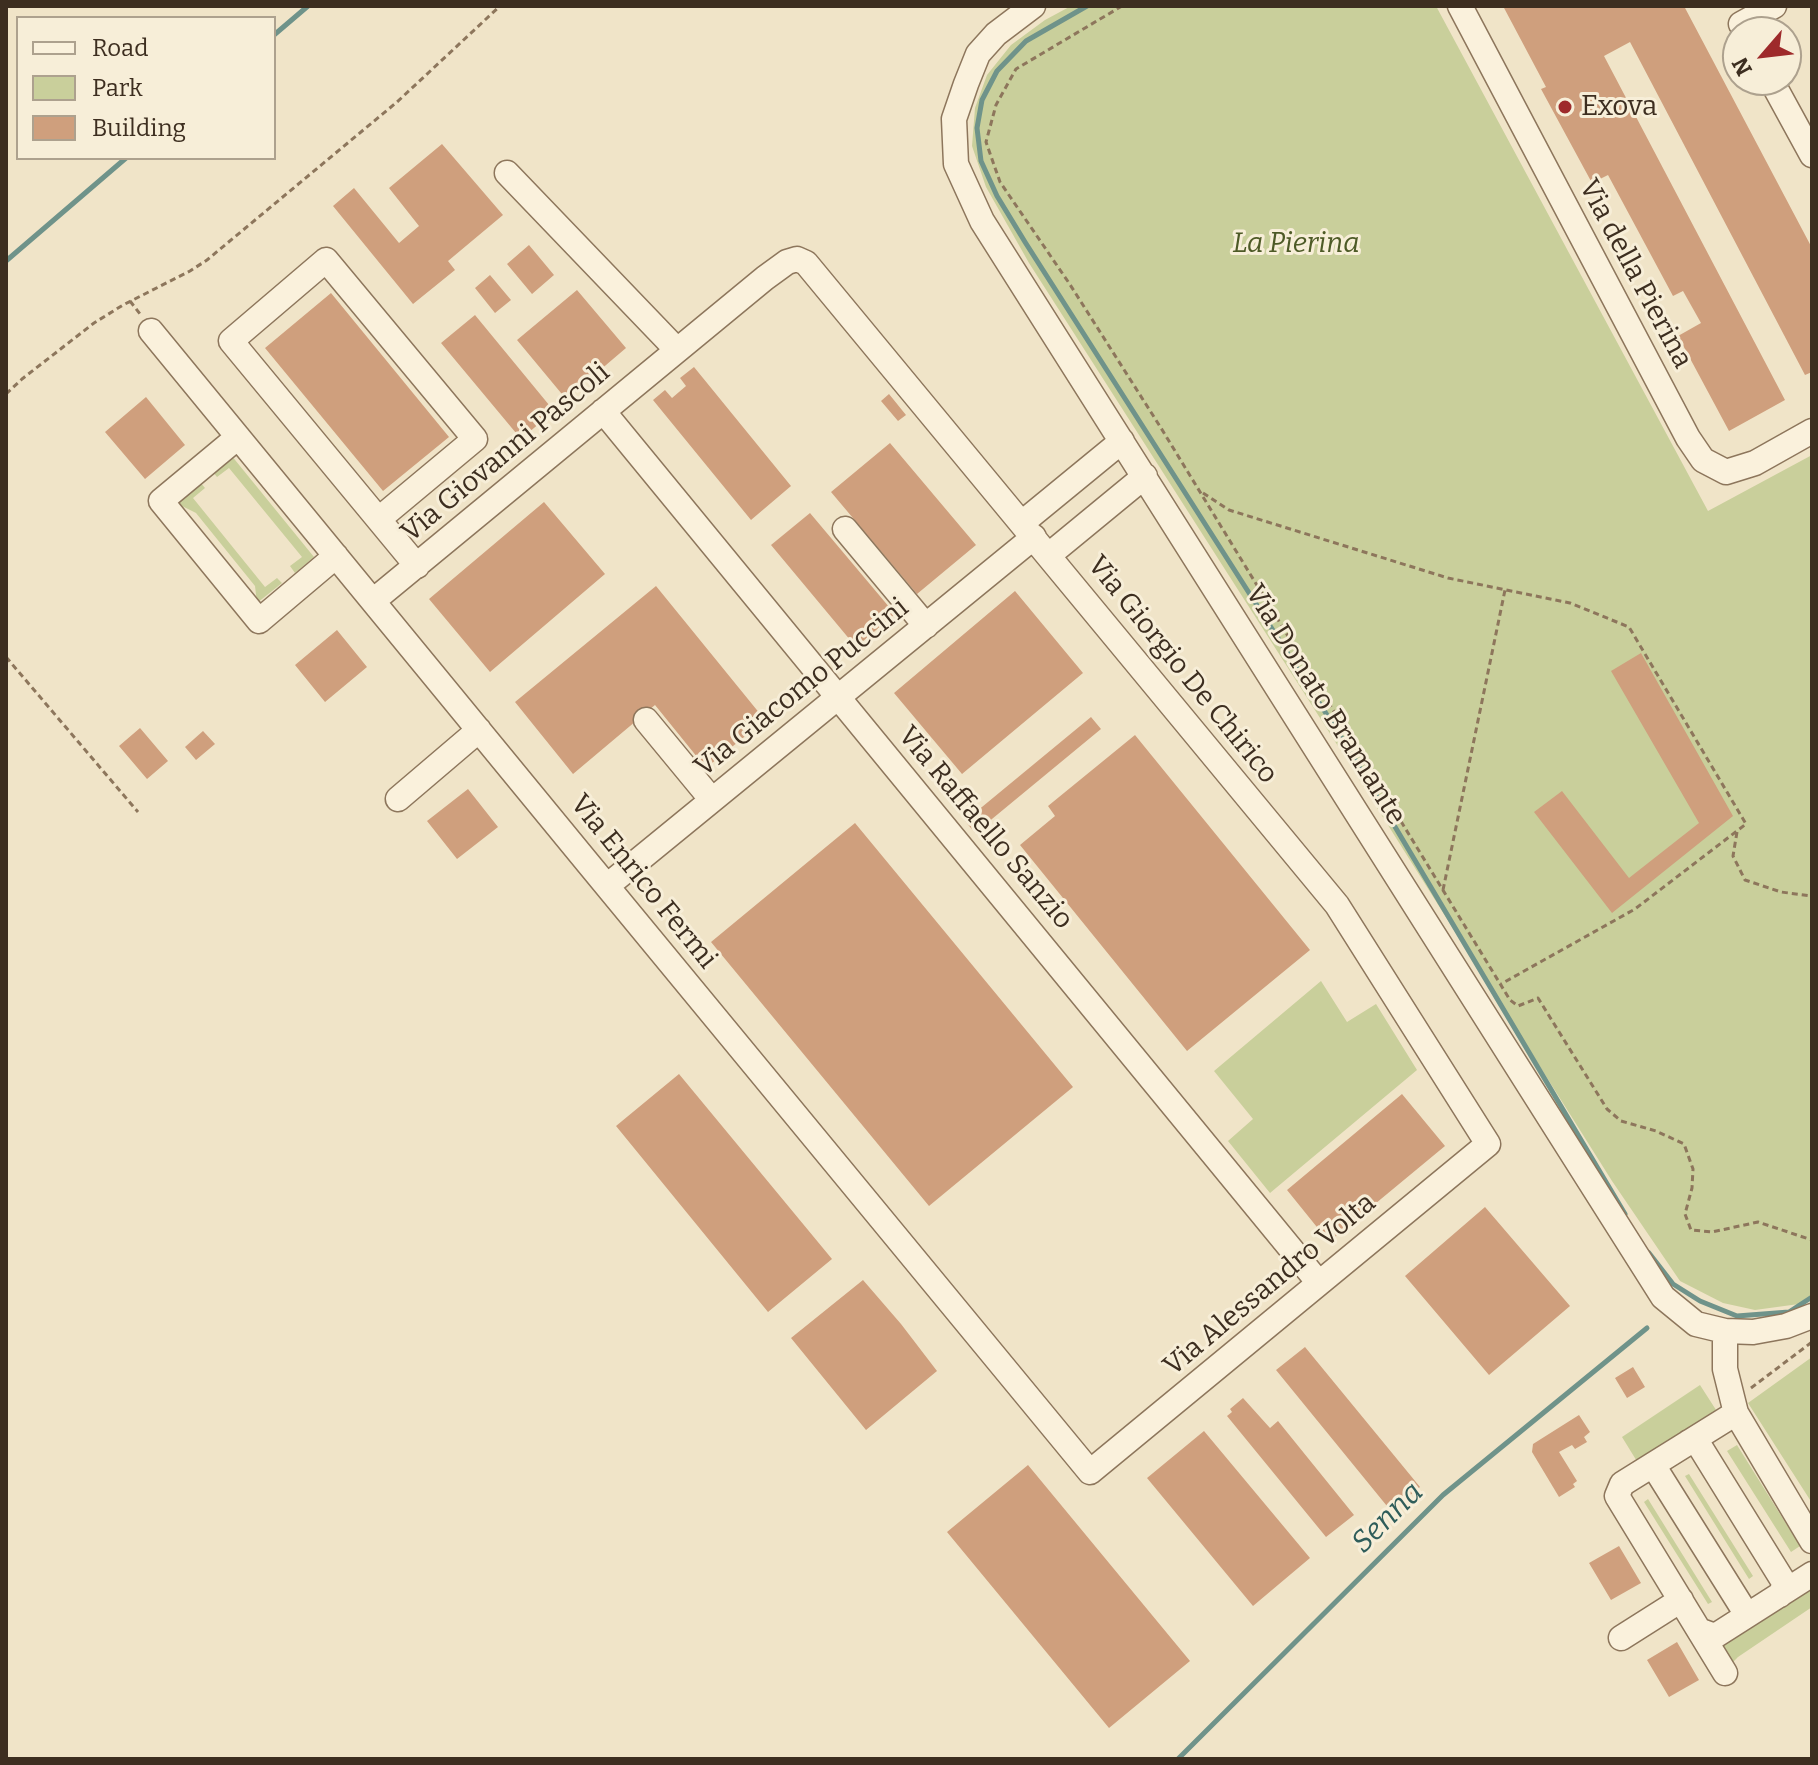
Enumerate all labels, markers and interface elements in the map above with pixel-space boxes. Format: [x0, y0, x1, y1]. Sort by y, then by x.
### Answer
legend [16, 16, 276, 160]
north arrow [1722, 16, 1802, 96]
text: Road [92, 34, 148, 62]
text: N [1726, 53, 1758, 80]
text: Park [92, 74, 143, 102]
place label: Exova [1581, 90, 1657, 124]
marker: Exova [1556, 98, 1574, 116]
text: Building [92, 114, 186, 142]
street label: Via della Pierina [1571, 174, 1699, 374]
park label: La Pierina [1232, 227, 1360, 261]
street label: Via Giovanni Pascoli [395, 356, 617, 550]
street label: Via Giorgio De Chirico [1080, 549, 1284, 791]
street label: Via Donato Bramante [1237, 579, 1413, 831]
street label: Via Giacomo Puccini [688, 591, 916, 785]
street label: Via Raffaello Sanzio [890, 720, 1080, 936]
street label: Via Enrico Fermi [562, 788, 724, 976]
street label: Via Alessandro Volta [1157, 1187, 1383, 1383]
water label: Senna [1345, 1475, 1431, 1561]

